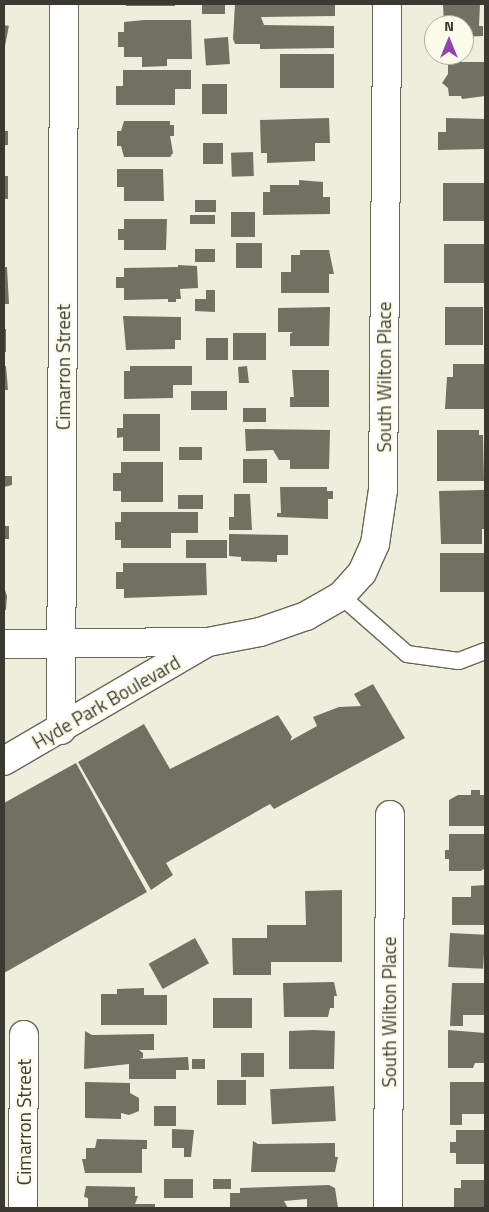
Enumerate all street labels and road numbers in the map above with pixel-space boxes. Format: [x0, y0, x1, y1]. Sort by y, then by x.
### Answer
street label: South Wilton Place [373, 302, 395, 452]
street label: Cimarron Street [52, 304, 74, 430]
street label: Hyde Park Boulevard [28, 650, 184, 754]
street label: South Wilton Place [378, 937, 400, 1087]
street label: Cimarron Street [13, 1059, 35, 1185]

